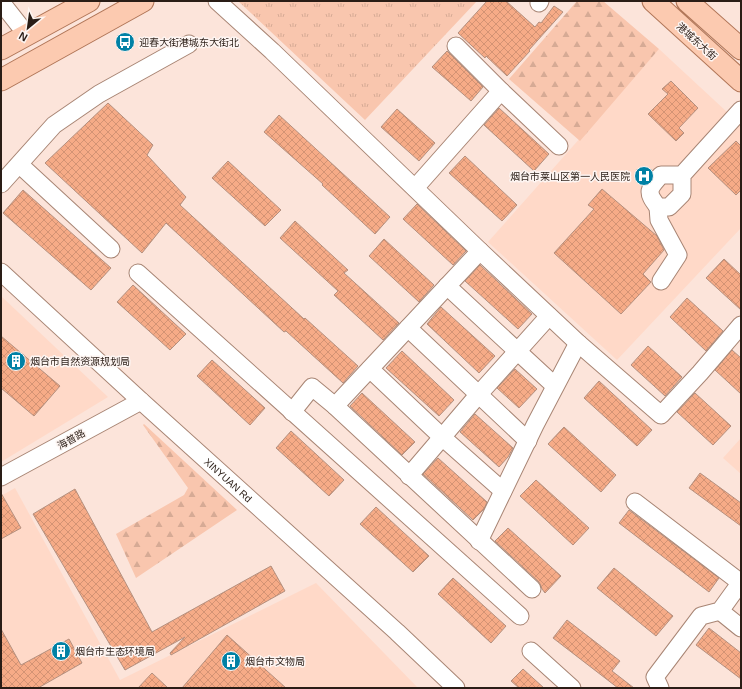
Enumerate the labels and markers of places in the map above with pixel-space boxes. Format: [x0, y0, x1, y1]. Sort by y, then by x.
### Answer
bus stop icon: 迎春大街港城东大街北 [114, 31, 136, 53]
place label: 迎春大街港城东大街北 [139, 37, 239, 48]
hospital icon: 烟台市莱山区第一人民医院 [633, 165, 655, 187]
place label: 烟台市莱山区第一人民医院 [510, 171, 630, 182]
building icon: 烟台市自然资源规划局 [5, 350, 27, 372]
place label: 烟台市自然资源规划局 [30, 356, 130, 367]
building icon: 烟台市生态环境局 [50, 640, 72, 662]
place label: 烟台市生态环境局 [75, 646, 155, 657]
building icon: 烟台市文物局 [220, 650, 242, 672]
place label: 烟台市文物局 [245, 656, 305, 667]

